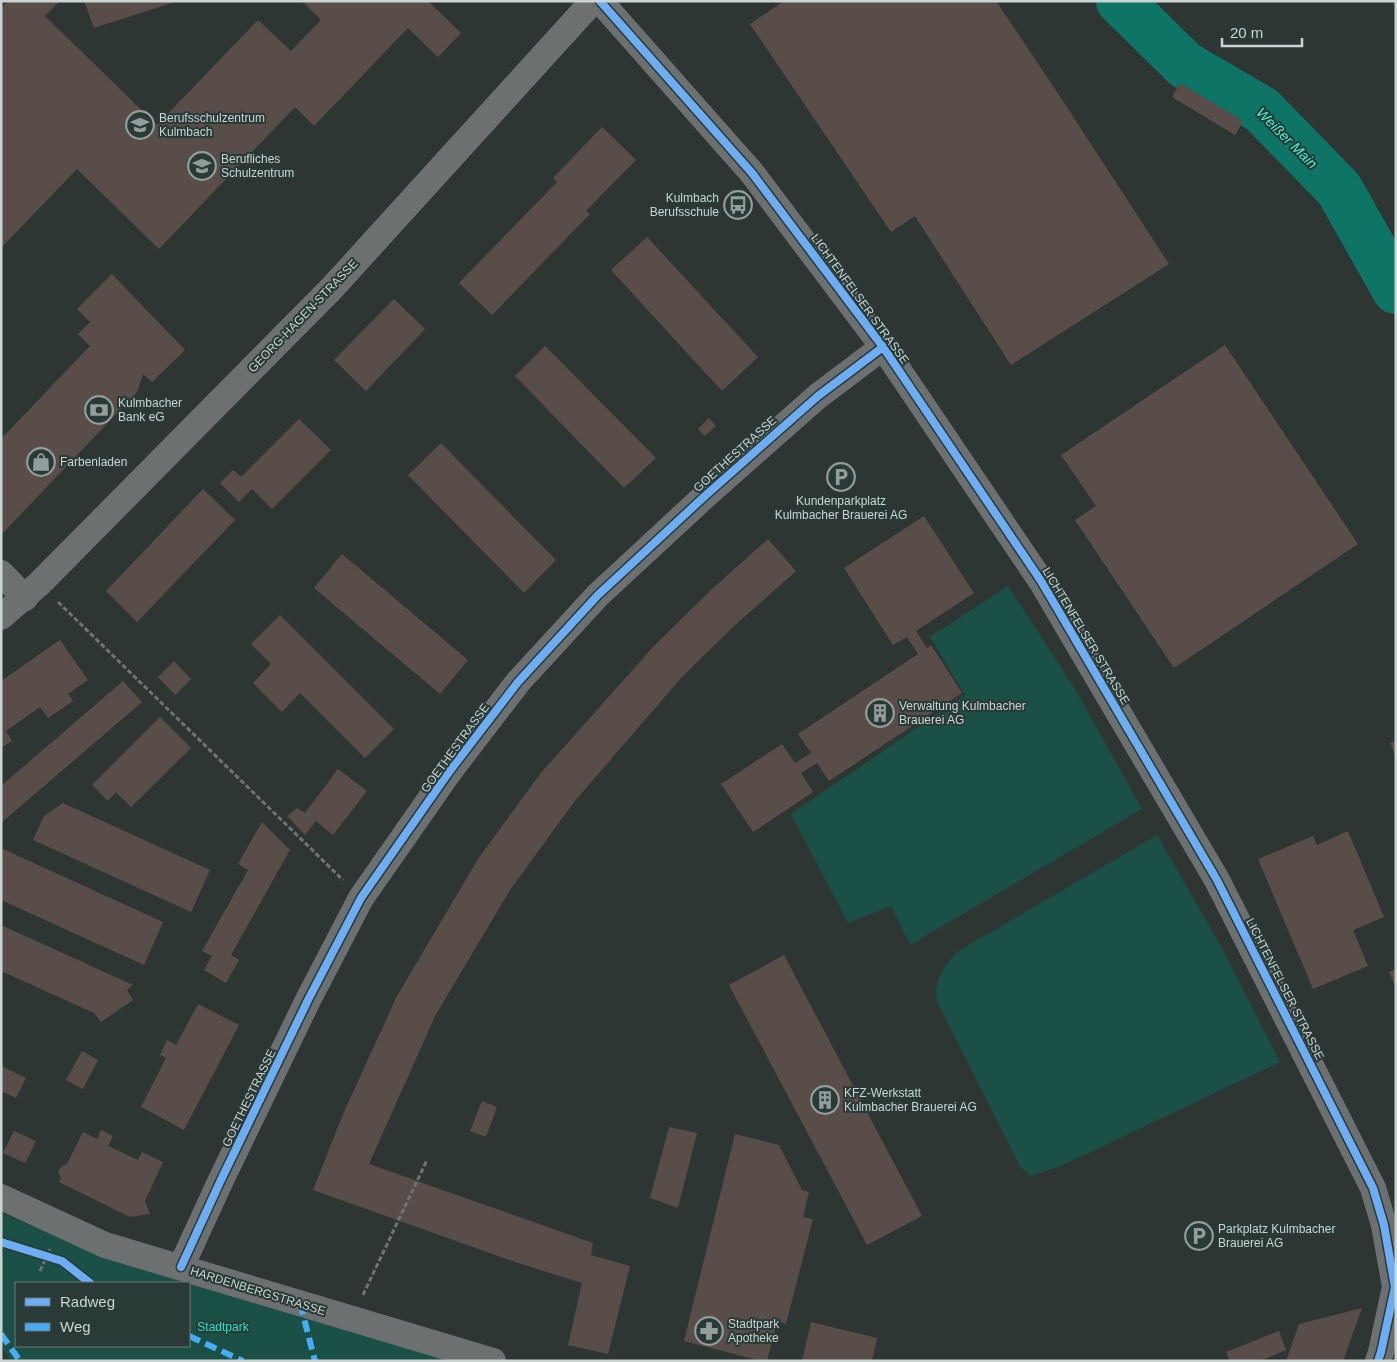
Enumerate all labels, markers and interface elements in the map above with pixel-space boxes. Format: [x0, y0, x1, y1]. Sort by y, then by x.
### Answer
scale bar [1222, 15, 1302, 47]
text: 20 m [1230, 24, 1263, 41]
water label: Weißer Main [1253, 104, 1321, 172]
school or university icon: Berufsschulzentrum Kulmbach [125, 110, 155, 140]
place label: Berufsschulzentrum Kulmbach [159, 111, 265, 139]
school or university icon: Berufliches Schulzentrum [187, 151, 217, 181]
place label: Berufliches Schulzentrum [221, 152, 294, 180]
bus stop icon: Kulmbach Berufsschule [723, 190, 753, 220]
place label: Kulmbach Berufsschule [650, 191, 719, 219]
street label: LICHTENFELSER STRASSE [808, 231, 912, 367]
street label: GEORG-HAGEN-STRASSE [245, 257, 361, 375]
bank icon: Kulmbacher Bank eG [84, 395, 114, 425]
place label: Kulmbacher Bank eG [118, 396, 182, 424]
street label: GOETHESTRASSE [691, 413, 779, 495]
shop icon: Farbenladen [26, 447, 56, 477]
place label: Farbenladen [60, 455, 127, 469]
parking icon: Kundenparkplatz Kulmbacher Brauerei AG [826, 462, 856, 492]
place label: Kundenparkplatz Kulmbacher Brauerei AG [775, 494, 907, 522]
street label: LICHTENFELSER STRASSE [1039, 565, 1133, 707]
building icon: Verwaltung Kulmbacher Brauerei AG [865, 698, 895, 728]
place label: Verwaltung Kulmbacher Brauerei AG [899, 699, 1026, 727]
street label: GOETHESTRASSE [418, 701, 492, 795]
street label: LICHTENFELSER STRASSE [1243, 916, 1327, 1062]
street label: GOETHESTRASSE [219, 1047, 279, 1149]
building icon: KFZ-Werkstatt Kulmbacher Brauerei AG [810, 1085, 840, 1115]
place label: KFZ-Werkstatt Kulmbacher Brauerei AG [844, 1086, 977, 1114]
parking icon: Parkplatz Kulmbacher Brauerei AG [1184, 1221, 1214, 1251]
place label: Parkplatz Kulmbacher Brauerei AG [1218, 1222, 1335, 1250]
street label: HARDENBERGSTRASSE [189, 1264, 327, 1318]
legend [15, 1282, 190, 1347]
text: Radweg [60, 1293, 115, 1310]
pharmacy icon: Stadtpark Apotheke [694, 1316, 724, 1346]
place label: Stadtpark Apotheke [728, 1317, 780, 1345]
text: Weg [60, 1318, 91, 1335]
park label: Stadtpark [197, 1320, 250, 1334]

